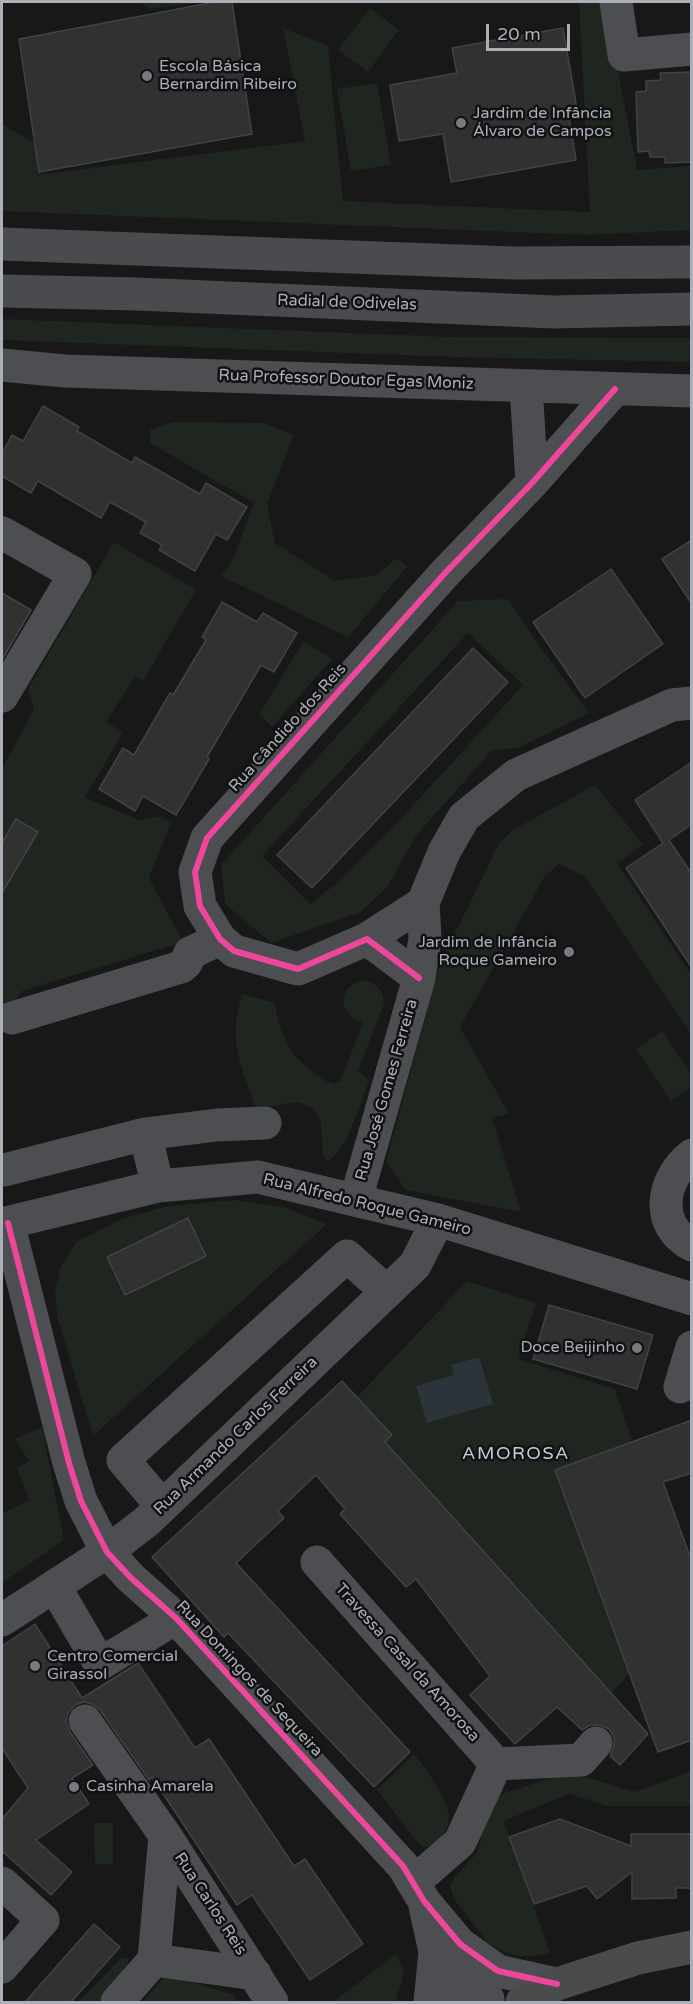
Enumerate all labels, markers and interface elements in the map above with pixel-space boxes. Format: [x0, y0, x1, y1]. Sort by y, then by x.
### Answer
scale bar [489, 12, 573, 50]
text: 20 m [497, 23, 541, 45]
place label: Escola Básica Bernardim Ribeiro [159, 57, 297, 95]
marker: Escola Básica Bernardim Ribeiro [140, 69, 154, 83]
place label: Jardim de Infância Álvaro de Campos [473, 104, 612, 142]
marker: Jardim de Infância Álvaro de Campos [454, 116, 468, 130]
street label: Radial de Odivelas [277, 291, 417, 315]
street label: Rua Professor Doutor Egas Moniz [218, 366, 474, 394]
street label: Rua Cândido dos Reis [225, 660, 351, 796]
place label: Jardim de Infância Roque Gameiro [418, 933, 557, 971]
marker: Jardim de Infância Roque Gameiro [562, 945, 576, 959]
street label: Rua José Gomes Ferreira [352, 997, 422, 1183]
street label: Rua Alfredo Roque Gameiro [261, 1170, 473, 1240]
place label: Doce Beijinho [521, 1338, 625, 1358]
marker: Doce Beijinho [630, 1341, 644, 1355]
street label: Rua Armando Carlos Ferreira [150, 1353, 322, 1519]
district label: AMOROSA [462, 1443, 570, 1465]
street label: Travessa Casal da Amorosa [331, 1580, 483, 1746]
street label: Rua Domingos de Sequeira [172, 1597, 326, 1761]
place label: Centro Comercial Girassol [47, 1647, 178, 1685]
marker: Centro Comercial Girassol [28, 1659, 42, 1673]
place label: Casinha Amarela [86, 1777, 214, 1797]
marker: Casinha Amarela [67, 1780, 81, 1794]
street label: Rua Carlos Reis [170, 1849, 250, 1959]

